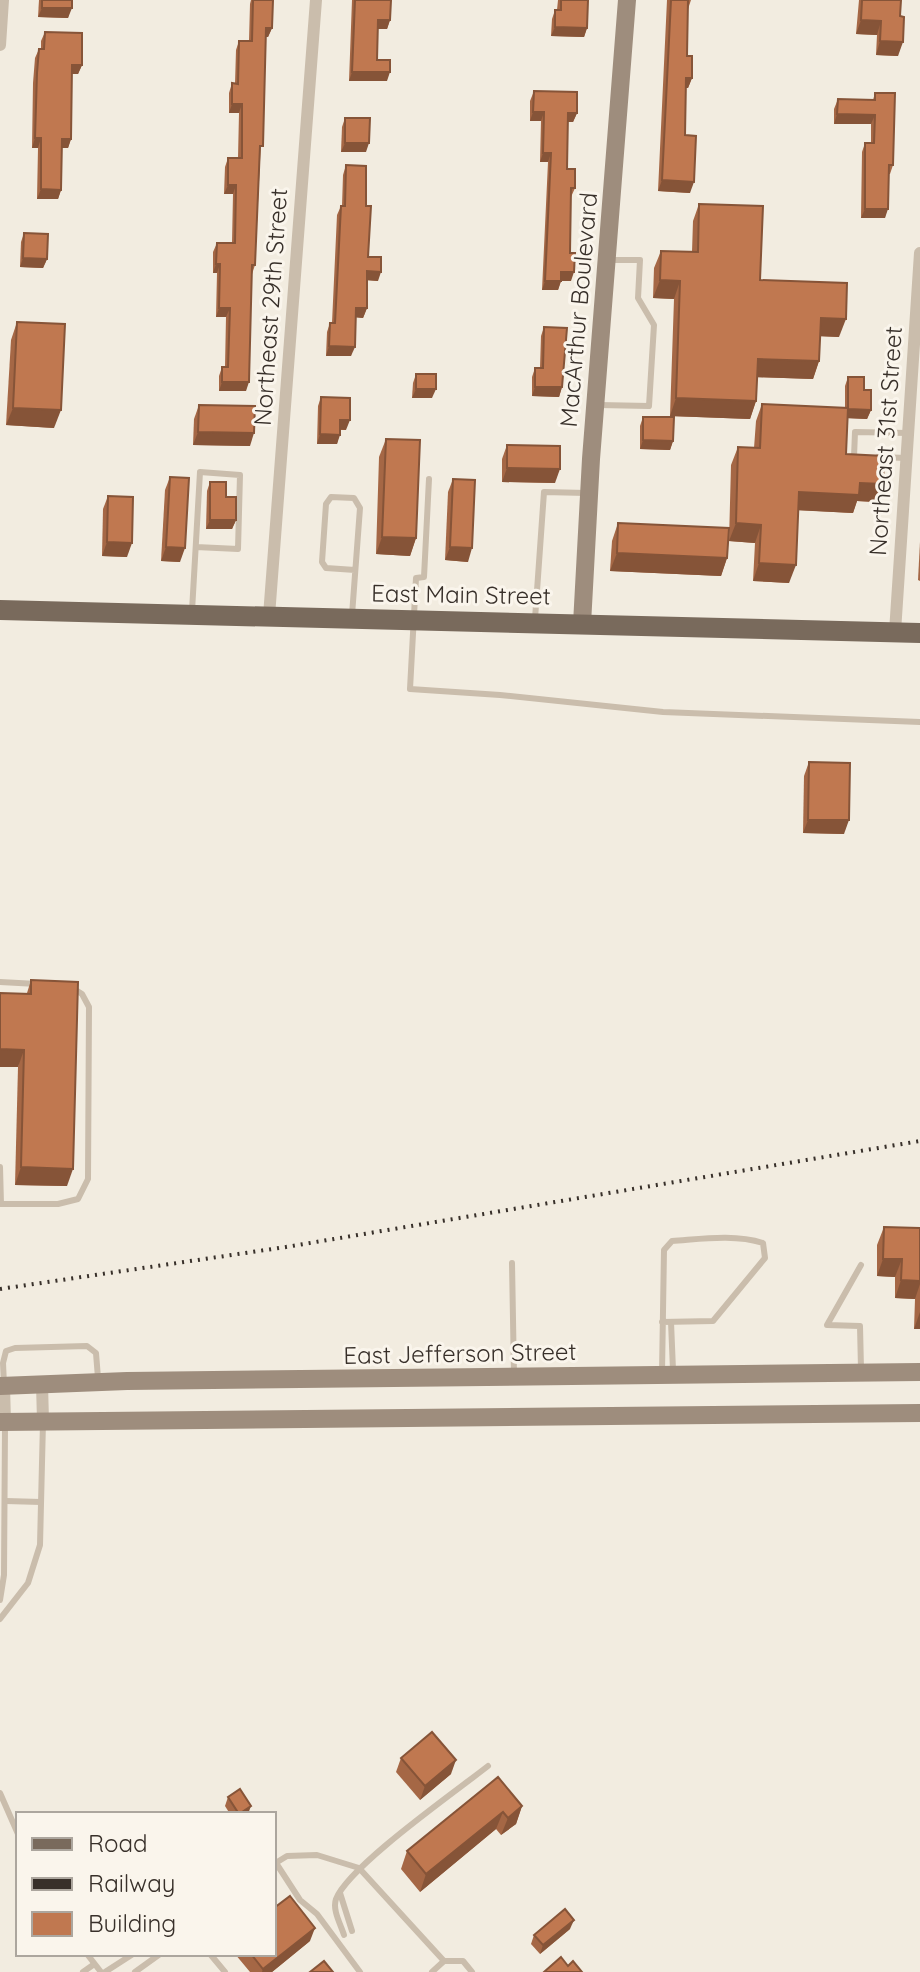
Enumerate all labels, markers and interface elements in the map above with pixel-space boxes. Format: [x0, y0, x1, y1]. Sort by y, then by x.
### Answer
street label: Northeast 29th Street [247, 187, 293, 427]
street label: MacArthur Boulevard [553, 191, 603, 429]
street label: Northeast 31st Street [862, 325, 908, 557]
street label: East Main Street [371, 577, 551, 611]
street label: East Jefferson Street [343, 1336, 577, 1370]
legend [16, 1812, 276, 1956]
text: Road [88, 1828, 148, 1858]
text: Railway [88, 1868, 175, 1898]
text: Building [88, 1908, 176, 1938]

